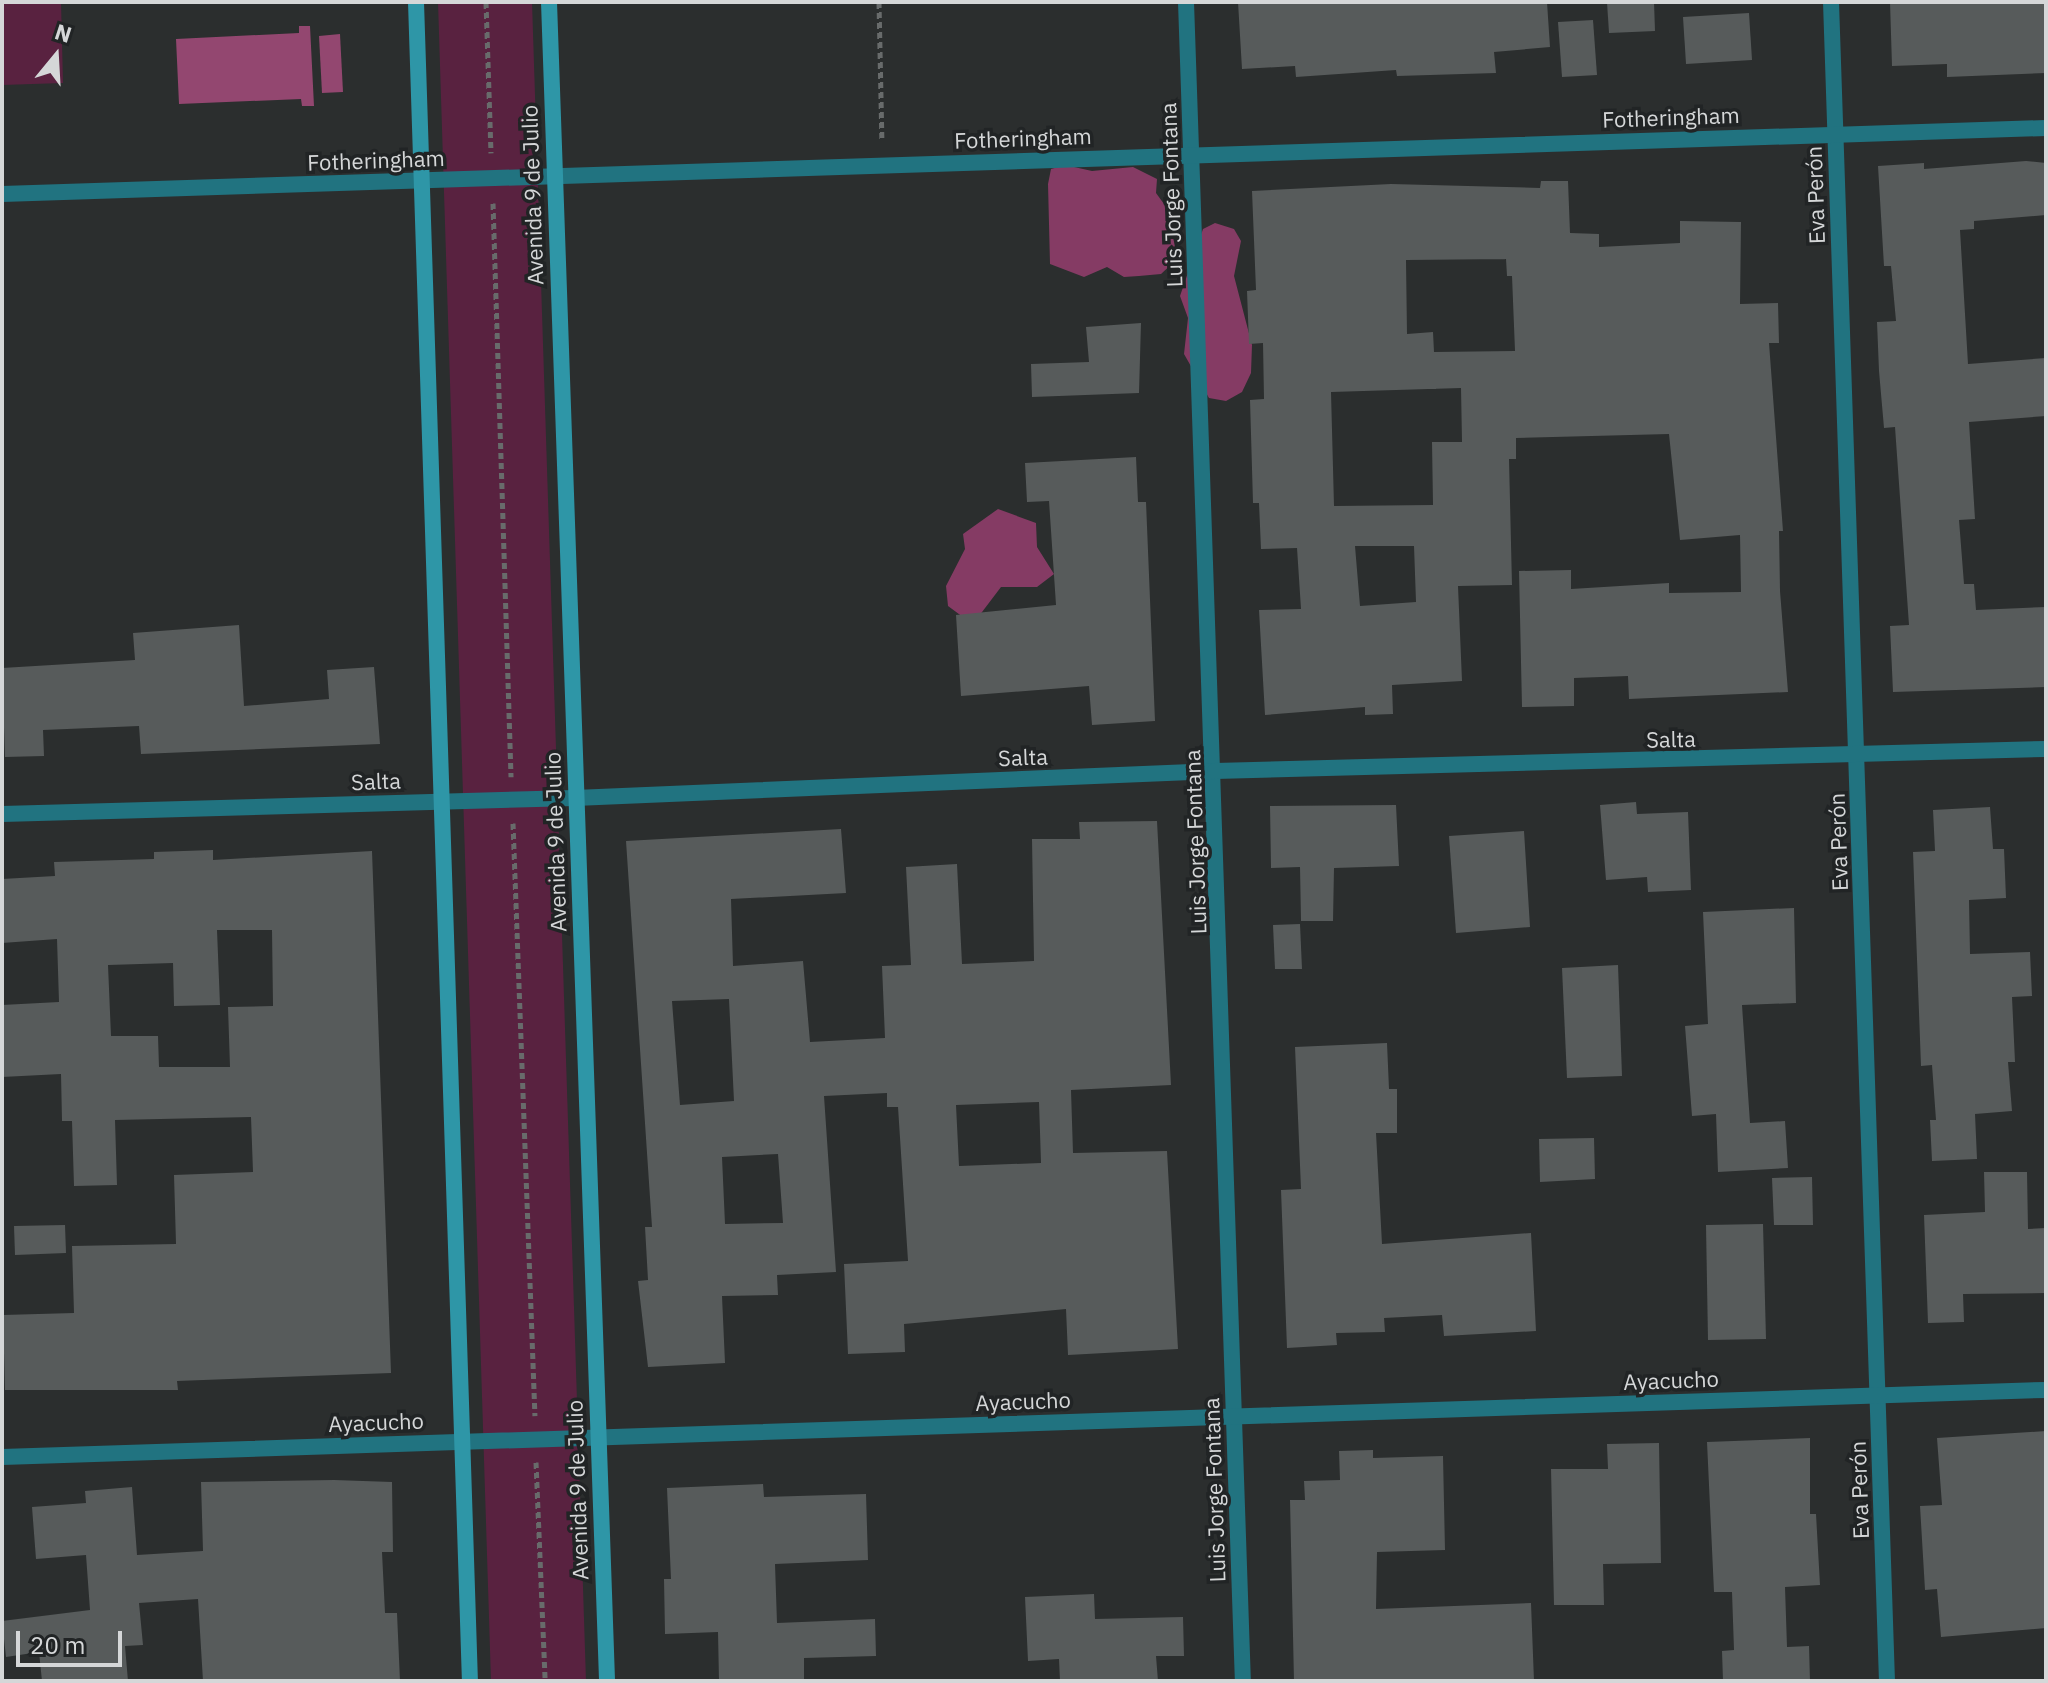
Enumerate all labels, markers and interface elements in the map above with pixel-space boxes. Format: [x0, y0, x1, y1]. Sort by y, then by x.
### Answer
north arrow [16, 16, 96, 96]
text: N [52, 16, 76, 49]
street label: Fotheringham [1602, 101, 1740, 133]
street label: Luis Jorge Fontana [1155, 102, 1187, 288]
street label: Avenida 9 de Julio [516, 105, 548, 285]
street label: Fotheringham [954, 122, 1092, 154]
street label: Fotheringham [307, 144, 445, 176]
street label: Eva Perón [1800, 145, 1830, 245]
street label: Salta [1646, 725, 1696, 753]
street label: Salta [998, 743, 1048, 771]
street label: Luis Jorge Fontana [1179, 749, 1211, 935]
street label: Avenida 9 de Julio [539, 752, 571, 932]
street label: Salta [351, 767, 401, 795]
street label: Eva Perón [1823, 792, 1853, 892]
street label: Ayacucho [1623, 1365, 1719, 1395]
street label: Ayacucho [975, 1386, 1071, 1416]
street label: Luis Jorge Fontana [1198, 1397, 1230, 1583]
street label: Avenida 9 de Julio [561, 1400, 593, 1580]
street label: Ayacucho [328, 1407, 424, 1437]
street label: Eva Perón [1844, 1440, 1874, 1540]
scale bar [20, 1615, 126, 1665]
text: 20 m [30, 1629, 85, 1661]

